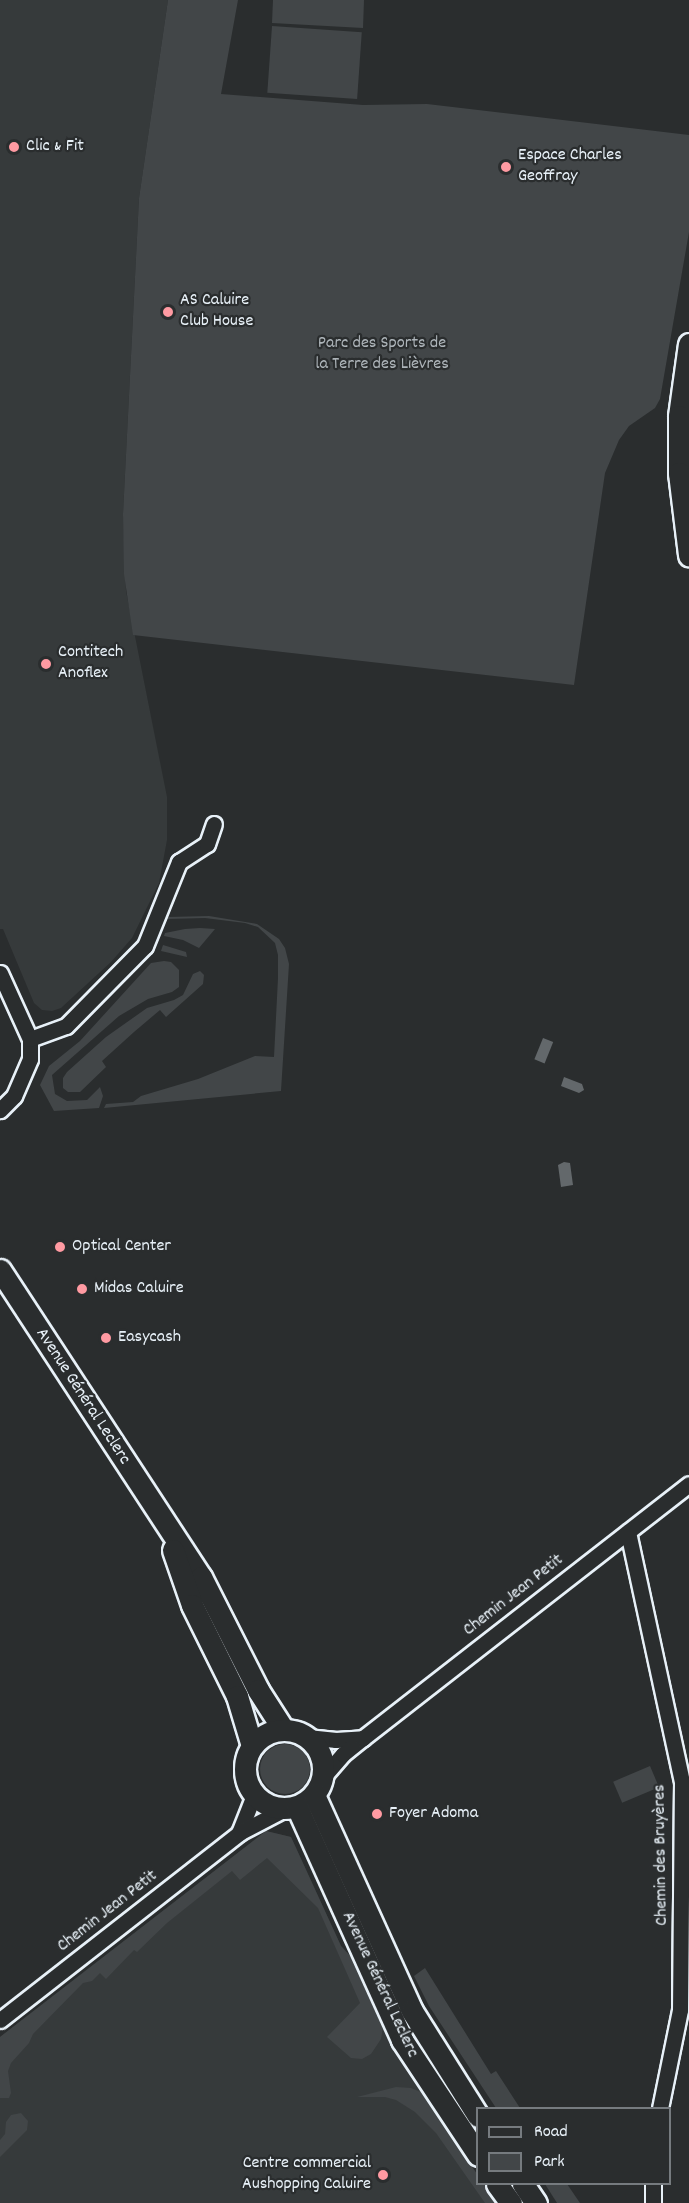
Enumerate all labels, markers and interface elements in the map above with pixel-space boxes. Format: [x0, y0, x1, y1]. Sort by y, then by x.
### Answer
place label: Clic & Fit [26, 136, 84, 158]
marker: Clic & Fit [7, 140, 21, 154]
place label: Espace Charles Geoffray [518, 146, 622, 188]
marker: Espace Charles Geoffray [499, 160, 513, 174]
place label: AS Caluire Club House [180, 291, 253, 334]
marker: AS Caluire Club House [161, 305, 175, 319]
park label: Parc des Sports de la Terre des Lièvres [315, 334, 449, 376]
place label: Contitech Anoflex [58, 643, 123, 686]
marker: Contitech Anoflex [39, 657, 53, 671]
place label: Optical Center [72, 1236, 171, 1258]
marker: Optical Center [53, 1240, 67, 1254]
place label: Midas Caluire [94, 1278, 184, 1300]
marker: Midas Caluire [75, 1282, 89, 1296]
street label: Avenue Général Leclerc [30, 1325, 134, 1469]
place label: Easycash [118, 1327, 181, 1349]
marker: Easycash [99, 1331, 113, 1345]
street label: Chemin Jean Petit [460, 1550, 568, 1642]
street label: Chemin des Bruyères [650, 1784, 674, 1926]
place label: Foyer Adoma [389, 1803, 478, 1825]
marker: Foyer Adoma [370, 1807, 384, 1821]
street label: Chemin Jean Petit [54, 1866, 162, 1958]
street label: Avenue Général Leclerc [336, 1909, 422, 2061]
legend [476, 2107, 671, 2185]
text: Road [534, 2120, 568, 2145]
text: Park [534, 2150, 565, 2175]
place label: Centre commercial Aushopping Caluire [242, 2154, 371, 2196]
marker: Centre commercial Aushopping Caluire [376, 2168, 390, 2182]

